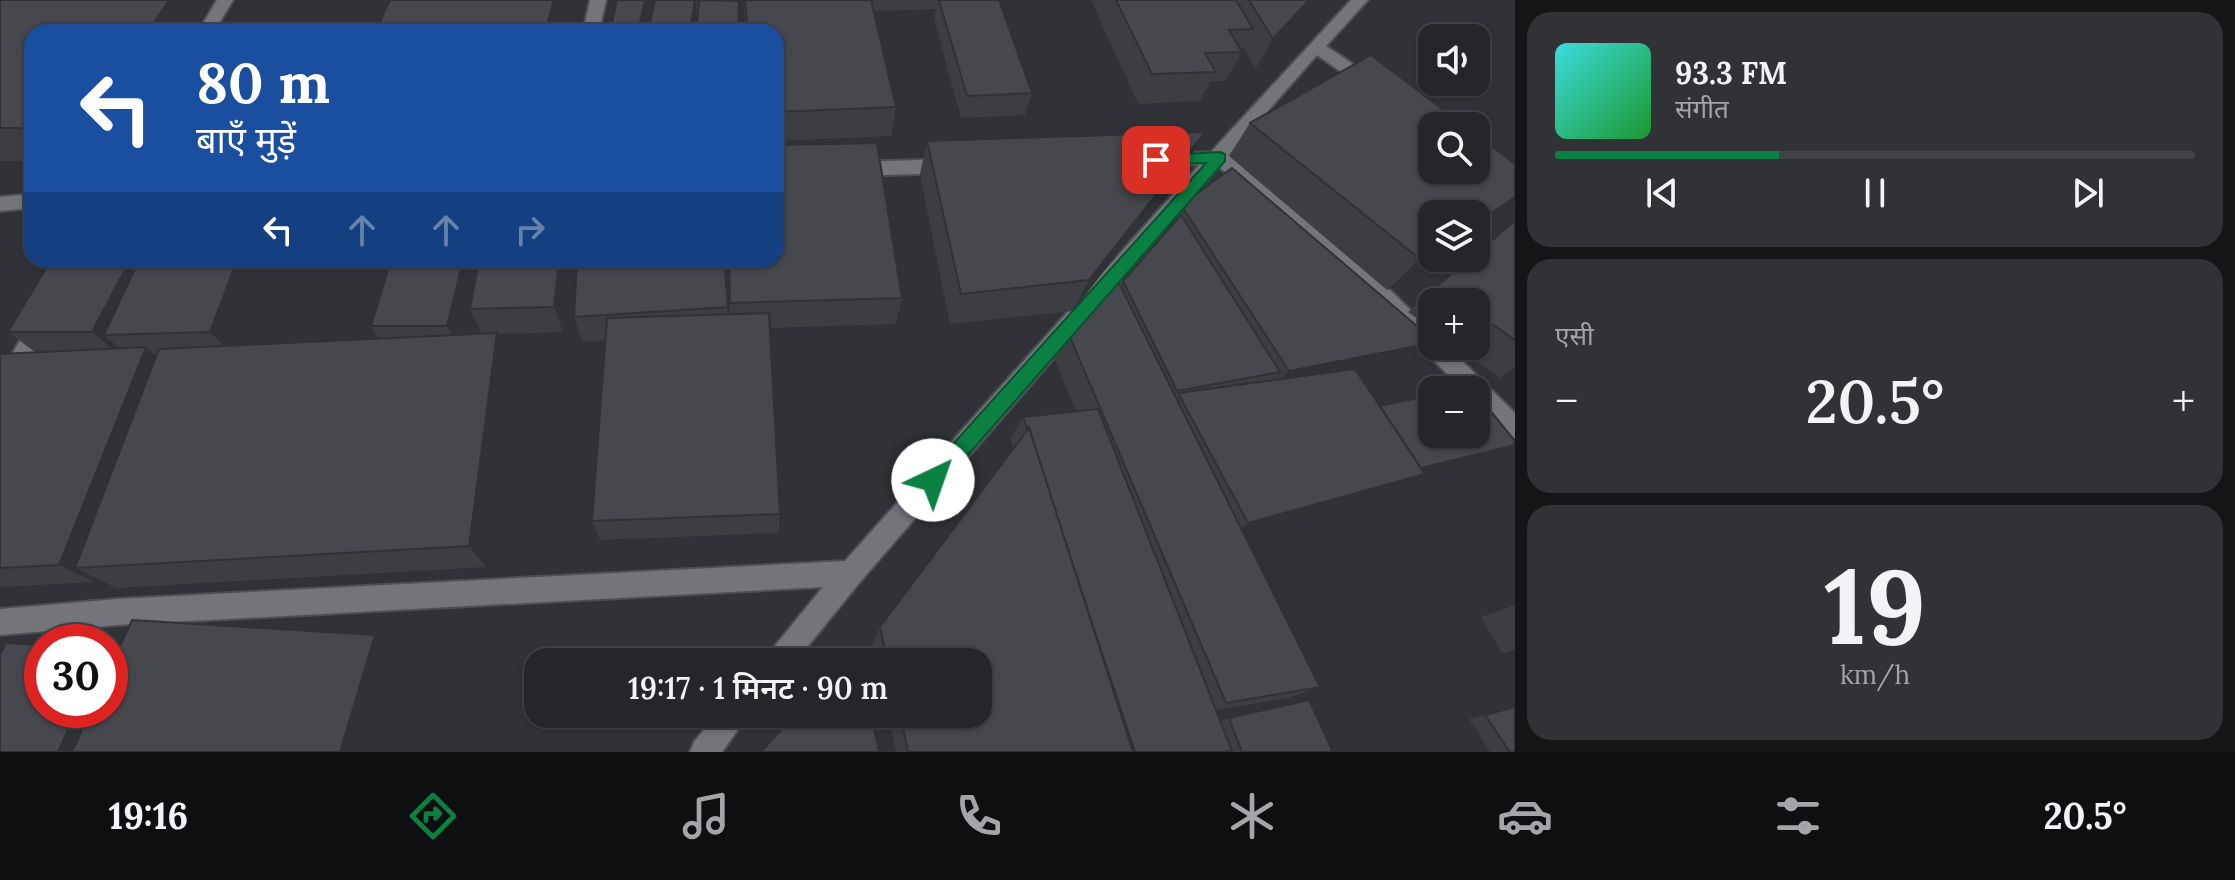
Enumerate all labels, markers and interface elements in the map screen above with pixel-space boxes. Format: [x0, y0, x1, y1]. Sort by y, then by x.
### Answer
map controls [1418, 24, 1490, 448]
button: sound [1418, 24, 1490, 96]
text: 80 m [196, 47, 330, 118]
text: 93.3 FM [1675, 54, 1787, 92]
icon: left [64, 56, 168, 160]
text: संगीत [1675, 92, 1729, 125]
button: search [1418, 112, 1490, 184]
text: बाएँ मुड़ें [196, 117, 296, 163]
pin [1122, 126, 1190, 194]
icon: arrive [1134, 138, 1178, 182]
icon: previous [1640, 171, 1684, 215]
icon: pause [1853, 171, 1897, 215]
icon: next [2066, 171, 2110, 215]
button: layers [1418, 200, 1490, 272]
icon: left [256, 208, 300, 252]
icon: ahead [340, 208, 384, 252]
icon: ahead [424, 208, 468, 252]
icon: right [508, 208, 552, 252]
button: + [1418, 288, 1490, 360]
text: एसी [1555, 319, 1594, 352]
text: 20.5° [1805, 363, 1945, 439]
text: − [1555, 373, 1578, 429]
text: + [2172, 373, 2195, 429]
button: − [1418, 376, 1490, 448]
position arrow [891, 438, 975, 522]
text: 19 [1824, 539, 1926, 672]
speed limit sign: 30 [24, 624, 128, 728]
text: km/h [1840, 658, 1910, 691]
text: 19:17 · 1 मिनट · 90 m [628, 669, 888, 707]
icon: directions [405, 788, 461, 844]
icon: music [678, 788, 734, 844]
icon: phone [951, 788, 1007, 844]
icon: climate [1224, 788, 1280, 844]
icon: car [1497, 788, 1553, 844]
icon: filters [1770, 788, 1826, 844]
text: 19:16 [109, 793, 188, 839]
text: 20.5° [2043, 793, 2126, 839]

